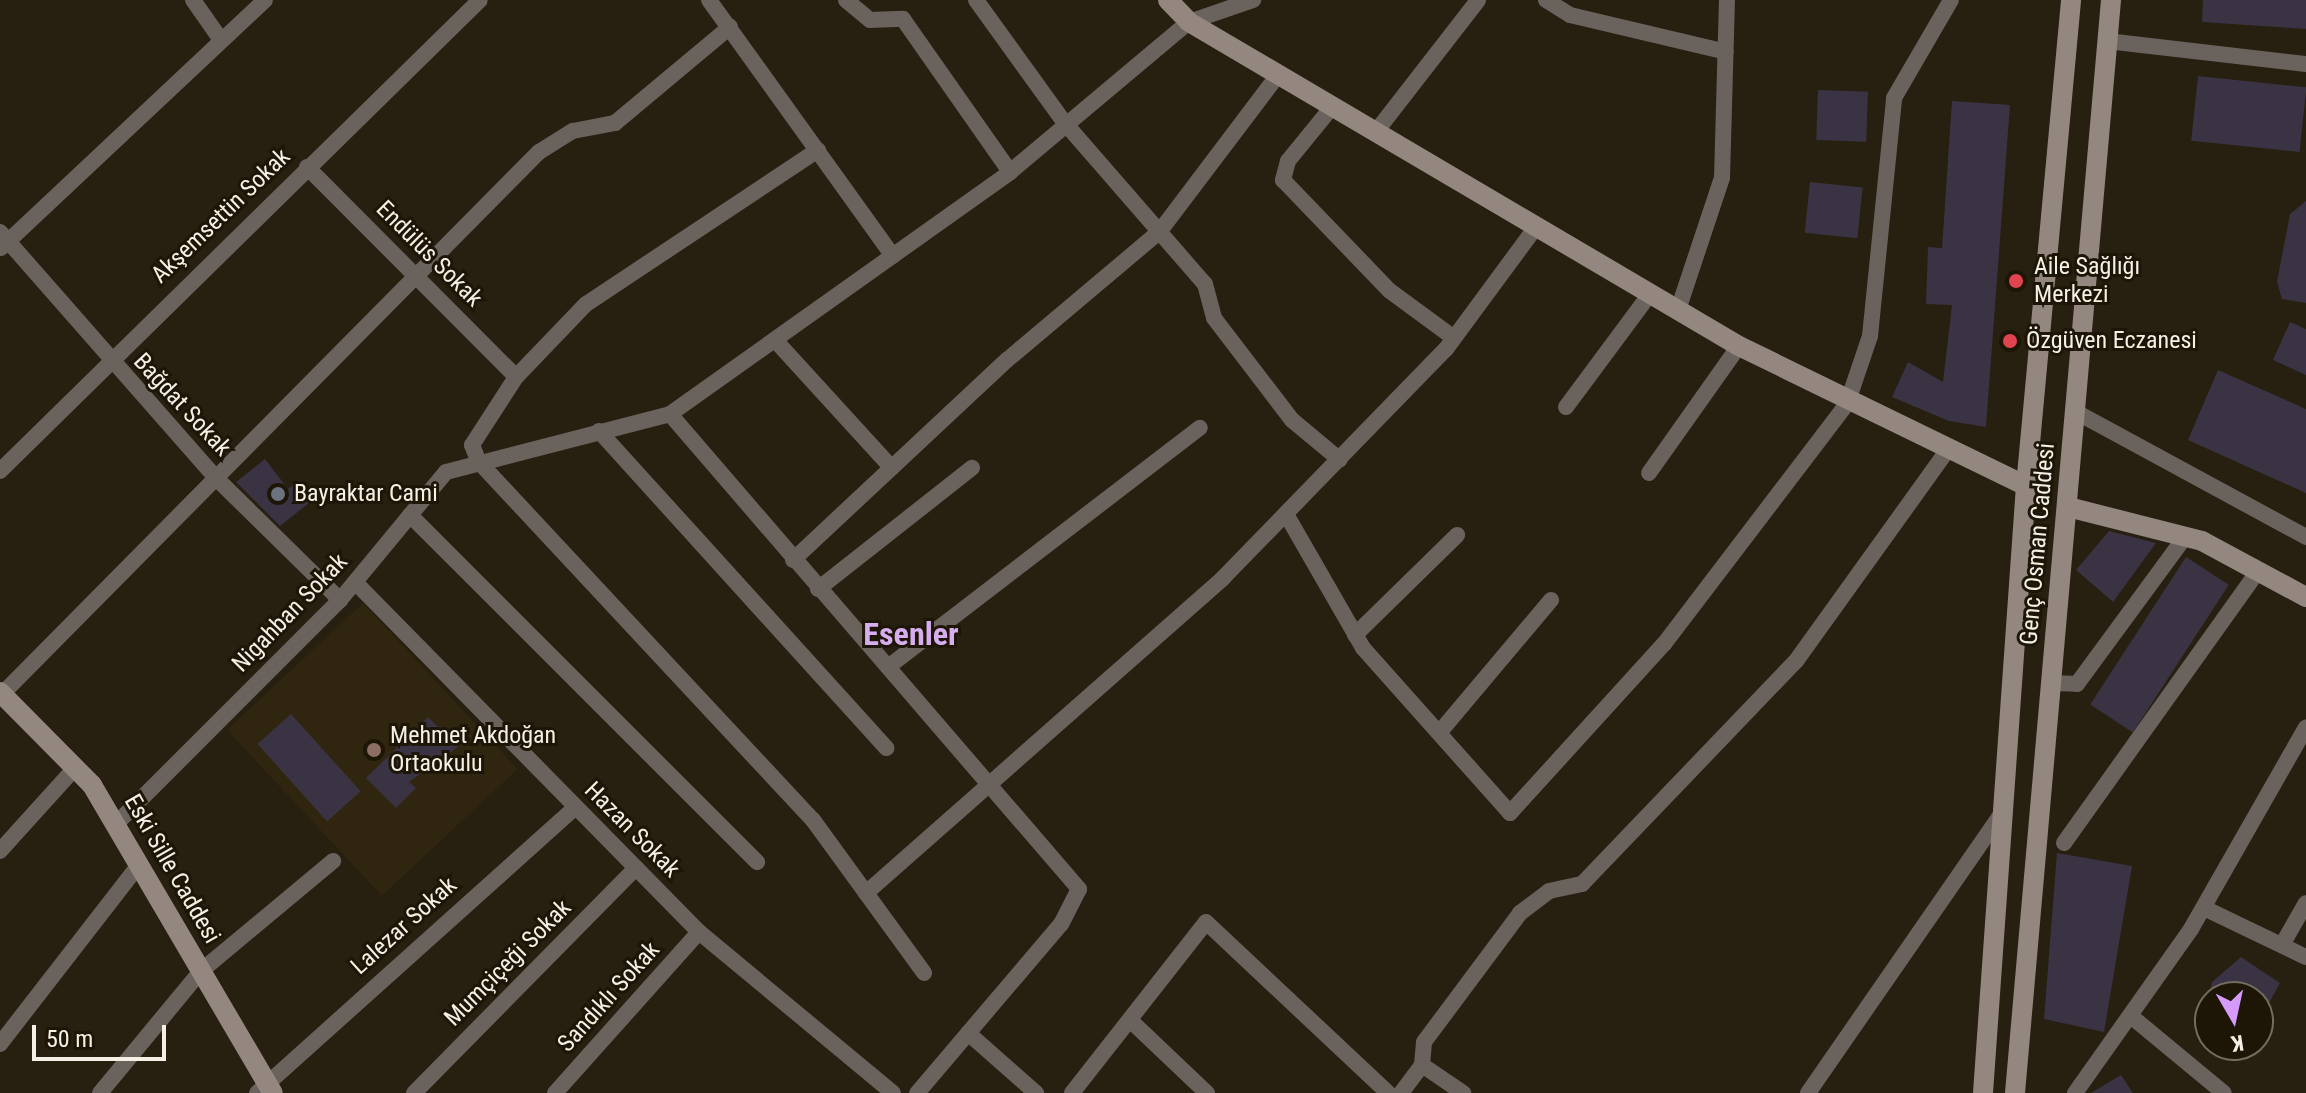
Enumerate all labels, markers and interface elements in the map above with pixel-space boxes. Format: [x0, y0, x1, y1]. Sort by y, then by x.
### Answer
street label: Akşemsettin Sokak [146, 143, 296, 289]
street label: Endülüs Sokak [370, 195, 488, 313]
place label: Aile Sağlığı Merkezi [2034, 253, 2140, 309]
marker: Aile Sağlığı Merkezi [2005, 270, 2027, 292]
place label: Özgüven Eczanesi [2026, 327, 2197, 355]
marker: Özgüven Eczanesi [2001, 332, 2019, 350]
street label: Bağdat Sokak [127, 348, 237, 462]
street label: Genç Osman Caddesi [2015, 442, 2061, 646]
place label: Bayraktar Cami [294, 480, 438, 508]
marker: Bayraktar Cami [269, 485, 287, 503]
street label: Nigahban Sokak [226, 548, 354, 678]
district label: Esenler [863, 615, 959, 653]
place label: Mehmet Akdoğan Ortaokulu [390, 722, 556, 778]
marker: Mehmet Akdoğan Ortaokulu [365, 741, 383, 759]
street label: Hazan Sokak [578, 776, 686, 884]
street label: Eski Sille Caddesi [118, 789, 226, 949]
street label: Lalezar Sokak [345, 871, 463, 981]
street label: Mumçiçeği Sokak [439, 894, 577, 1032]
street label: Sandıklı Sokak [552, 936, 666, 1058]
north arrow [2194, 981, 2274, 1061]
scale bar [36, 1009, 170, 1059]
text: 50 m [46, 1025, 93, 1053]
text: K [2230, 1030, 2245, 1057]

